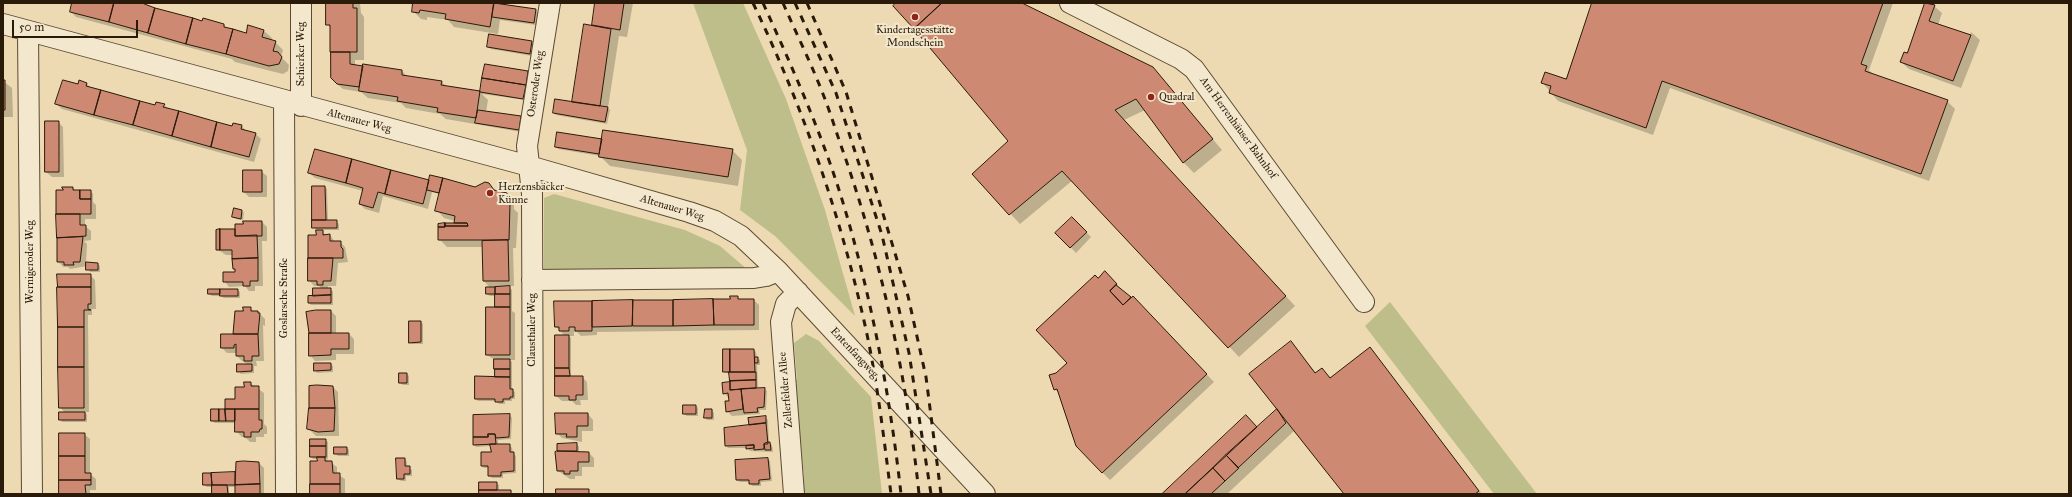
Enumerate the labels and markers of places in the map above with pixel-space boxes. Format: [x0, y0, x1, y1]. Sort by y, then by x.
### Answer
marker: Kindertagesstätte Mondschein [910, 12, 920, 22]
place label: Kindertagesstätte Mondschein [876, 23, 954, 49]
place label: Quadral [1159, 90, 1195, 104]
marker: Quadral [1146, 92, 1156, 102]
place label: Herzensbäcker Künne [498, 180, 564, 206]
marker: Herzensbäcker Künne [485, 188, 495, 198]

